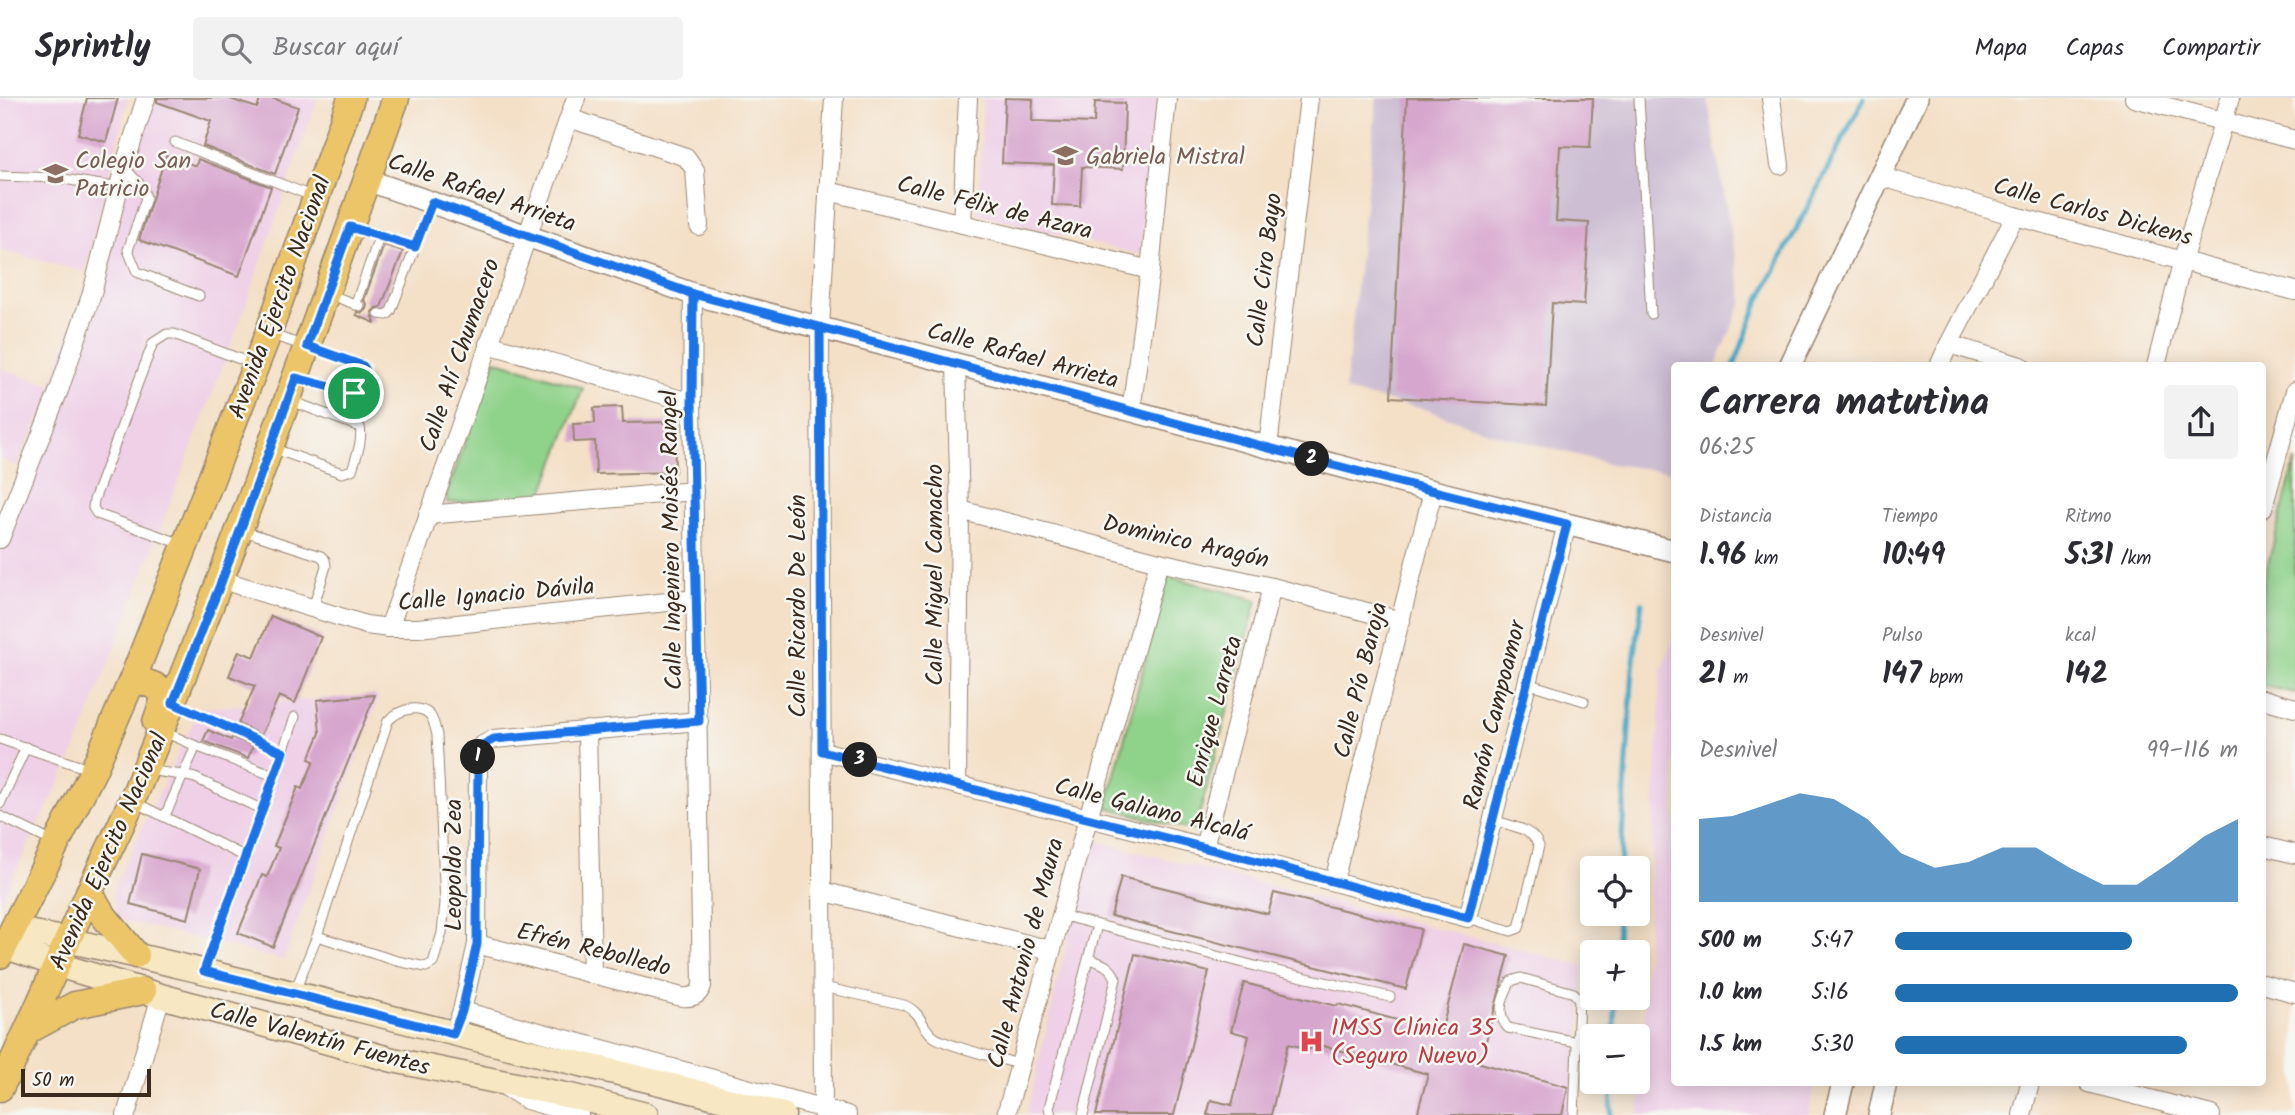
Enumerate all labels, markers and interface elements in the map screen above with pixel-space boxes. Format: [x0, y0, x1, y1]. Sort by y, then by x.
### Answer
search box [193, 17, 683, 80]
text: Sprintly [35, 22, 151, 75]
text: Buscar aquí [273, 27, 399, 69]
icon: search [217, 29, 255, 67]
text: Mapa [1975, 29, 2027, 68]
text: Capas [2065, 29, 2124, 68]
text: Compartir [2162, 29, 2260, 68]
place label: Gabriela Mistral [1086, 138, 1245, 177]
place label: Colegio San Patricio [75, 142, 191, 209]
school or university icon: Gabriela Mistral [1052, 142, 1080, 170]
street label: Calle Rafael Arrieta [382, 143, 581, 244]
school or university icon: Colegio San Patricio [41, 160, 69, 188]
street label: Calle Félix de Azara [893, 165, 1097, 252]
street label: Calle Carlos Dickens [1989, 167, 2197, 258]
street label: Avenida Ejercito Nacional [218, 170, 343, 425]
street label: Calle Ciro Bayo [1237, 191, 1294, 349]
street label: Calle Alí Chumacero [409, 253, 512, 458]
street label: Calle Rafael Arrieta [922, 312, 1123, 401]
pin [324, 363, 384, 423]
icon: arrive [335, 374, 373, 412]
text: Carrera matutina [1699, 374, 1989, 434]
button: share [2164, 385, 2238, 459]
street label: Calle Ingeniero Moisés Rangel [650, 389, 695, 690]
text: 06:25 [1699, 430, 1755, 466]
pin: 2 [1294, 442, 1330, 476]
text: 2 [1306, 443, 1317, 473]
street label: Calle Miguel Camacho [916, 464, 955, 686]
street label: Calle Ricardo De León [779, 494, 818, 718]
text: Distancia [1699, 502, 1772, 532]
text: Tiempo [1882, 502, 1938, 532]
text: Ritmo [2065, 502, 2112, 532]
street label: Dominico Aragón [1099, 504, 1273, 581]
text: 1.96 [1699, 532, 1747, 580]
text: 10:49 [1882, 532, 1945, 580]
text: 5:31 [2065, 532, 2113, 580]
text: km [1747, 544, 1778, 574]
text: /km [2113, 544, 2151, 574]
street label: Calle Ignacio Dávila [396, 567, 596, 624]
street label: Calle Pío Baroja [1323, 598, 1400, 763]
street label: Ramón Campoamor [1453, 615, 1538, 814]
text: Desnivel [1699, 621, 1764, 651]
text: Pulso [1882, 621, 1923, 651]
text: kcal [2065, 621, 2096, 651]
street label: Enrique Larreta [1176, 631, 1254, 792]
text: 21 [1699, 651, 1726, 699]
text: 147 [1882, 651, 1922, 699]
text: 142 [2065, 651, 2108, 699]
text: m [1726, 663, 1748, 693]
text: bpm [1922, 663, 1963, 693]
street label: Avenida Ejercito Nacional [39, 726, 179, 977]
text: Desnivel [1699, 733, 1777, 769]
text: 99–116 m [2147, 733, 2238, 769]
pin: 1 [461, 740, 496, 774]
text: 1 [475, 741, 480, 771]
pin: 3 [842, 742, 878, 778]
text: 3 [854, 744, 865, 774]
street label: Calle Galiano Alcalá [1050, 767, 1256, 854]
street label: Leopoldo Zea [435, 799, 474, 931]
street label: Calle Antonio de Maura [977, 834, 1076, 1073]
map controls [1580, 856, 1650, 1094]
button: locate [1580, 856, 1650, 926]
street label: Efrén Rebolledo [512, 912, 675, 988]
text: 500 m [1699, 923, 1762, 959]
text: 5:47 [1811, 923, 1852, 959]
button: + [1580, 940, 1650, 1010]
text: 1.0 km [1699, 975, 1762, 1011]
text: 5:16 [1811, 975, 1849, 1011]
street label: Calle Valentín Fuentes [205, 991, 434, 1088]
place label: IMSS Clínica 35 (Seguro Nuevo) [1331, 1009, 1497, 1076]
button: − [1580, 1024, 1650, 1094]
hospital icon: IMSS Clínica 35 (Seguro Nuevo) [1297, 1027, 1325, 1055]
text: 1.5 km [1699, 1027, 1762, 1063]
text: 5:30 [1811, 1027, 1854, 1063]
scale bar [21, 1066, 150, 1098]
text: 50 m [32, 1066, 74, 1096]

